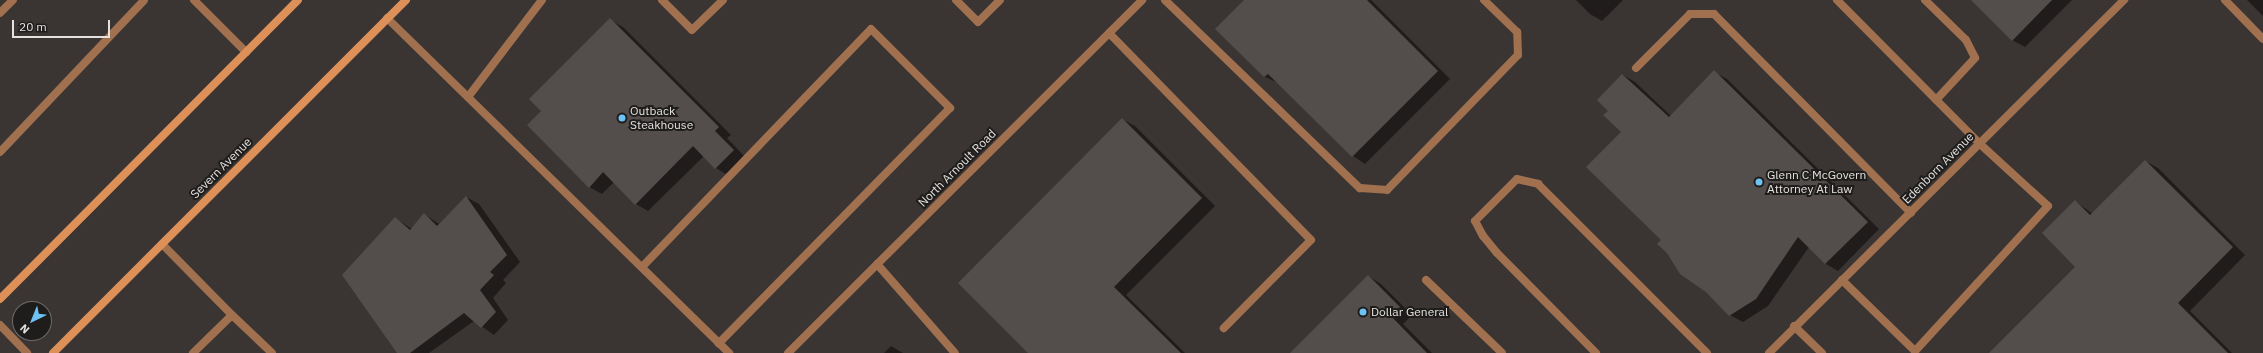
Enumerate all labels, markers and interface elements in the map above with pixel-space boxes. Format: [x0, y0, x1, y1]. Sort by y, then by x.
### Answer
scale bar [14, 12, 112, 38]
text: 20 m [19, 19, 47, 34]
place label: Outback Steakhouse [630, 104, 693, 132]
marker: Outback Steakhouse [617, 113, 627, 123]
street label: North Arnoult Road [915, 126, 999, 210]
street label: Edenborn Avenue [1899, 129, 1977, 207]
street label: Severn Avenue [188, 135, 254, 201]
place label: Glenn C McGovern Attorney At Law [1767, 168, 1866, 196]
marker: Glenn C McGovern Attorney At Law [1754, 177, 1764, 187]
north arrow [12, 301, 52, 341]
place label: Dollar General [1371, 305, 1448, 319]
marker: Dollar General [1358, 307, 1368, 317]
text: N [17, 321, 32, 337]

